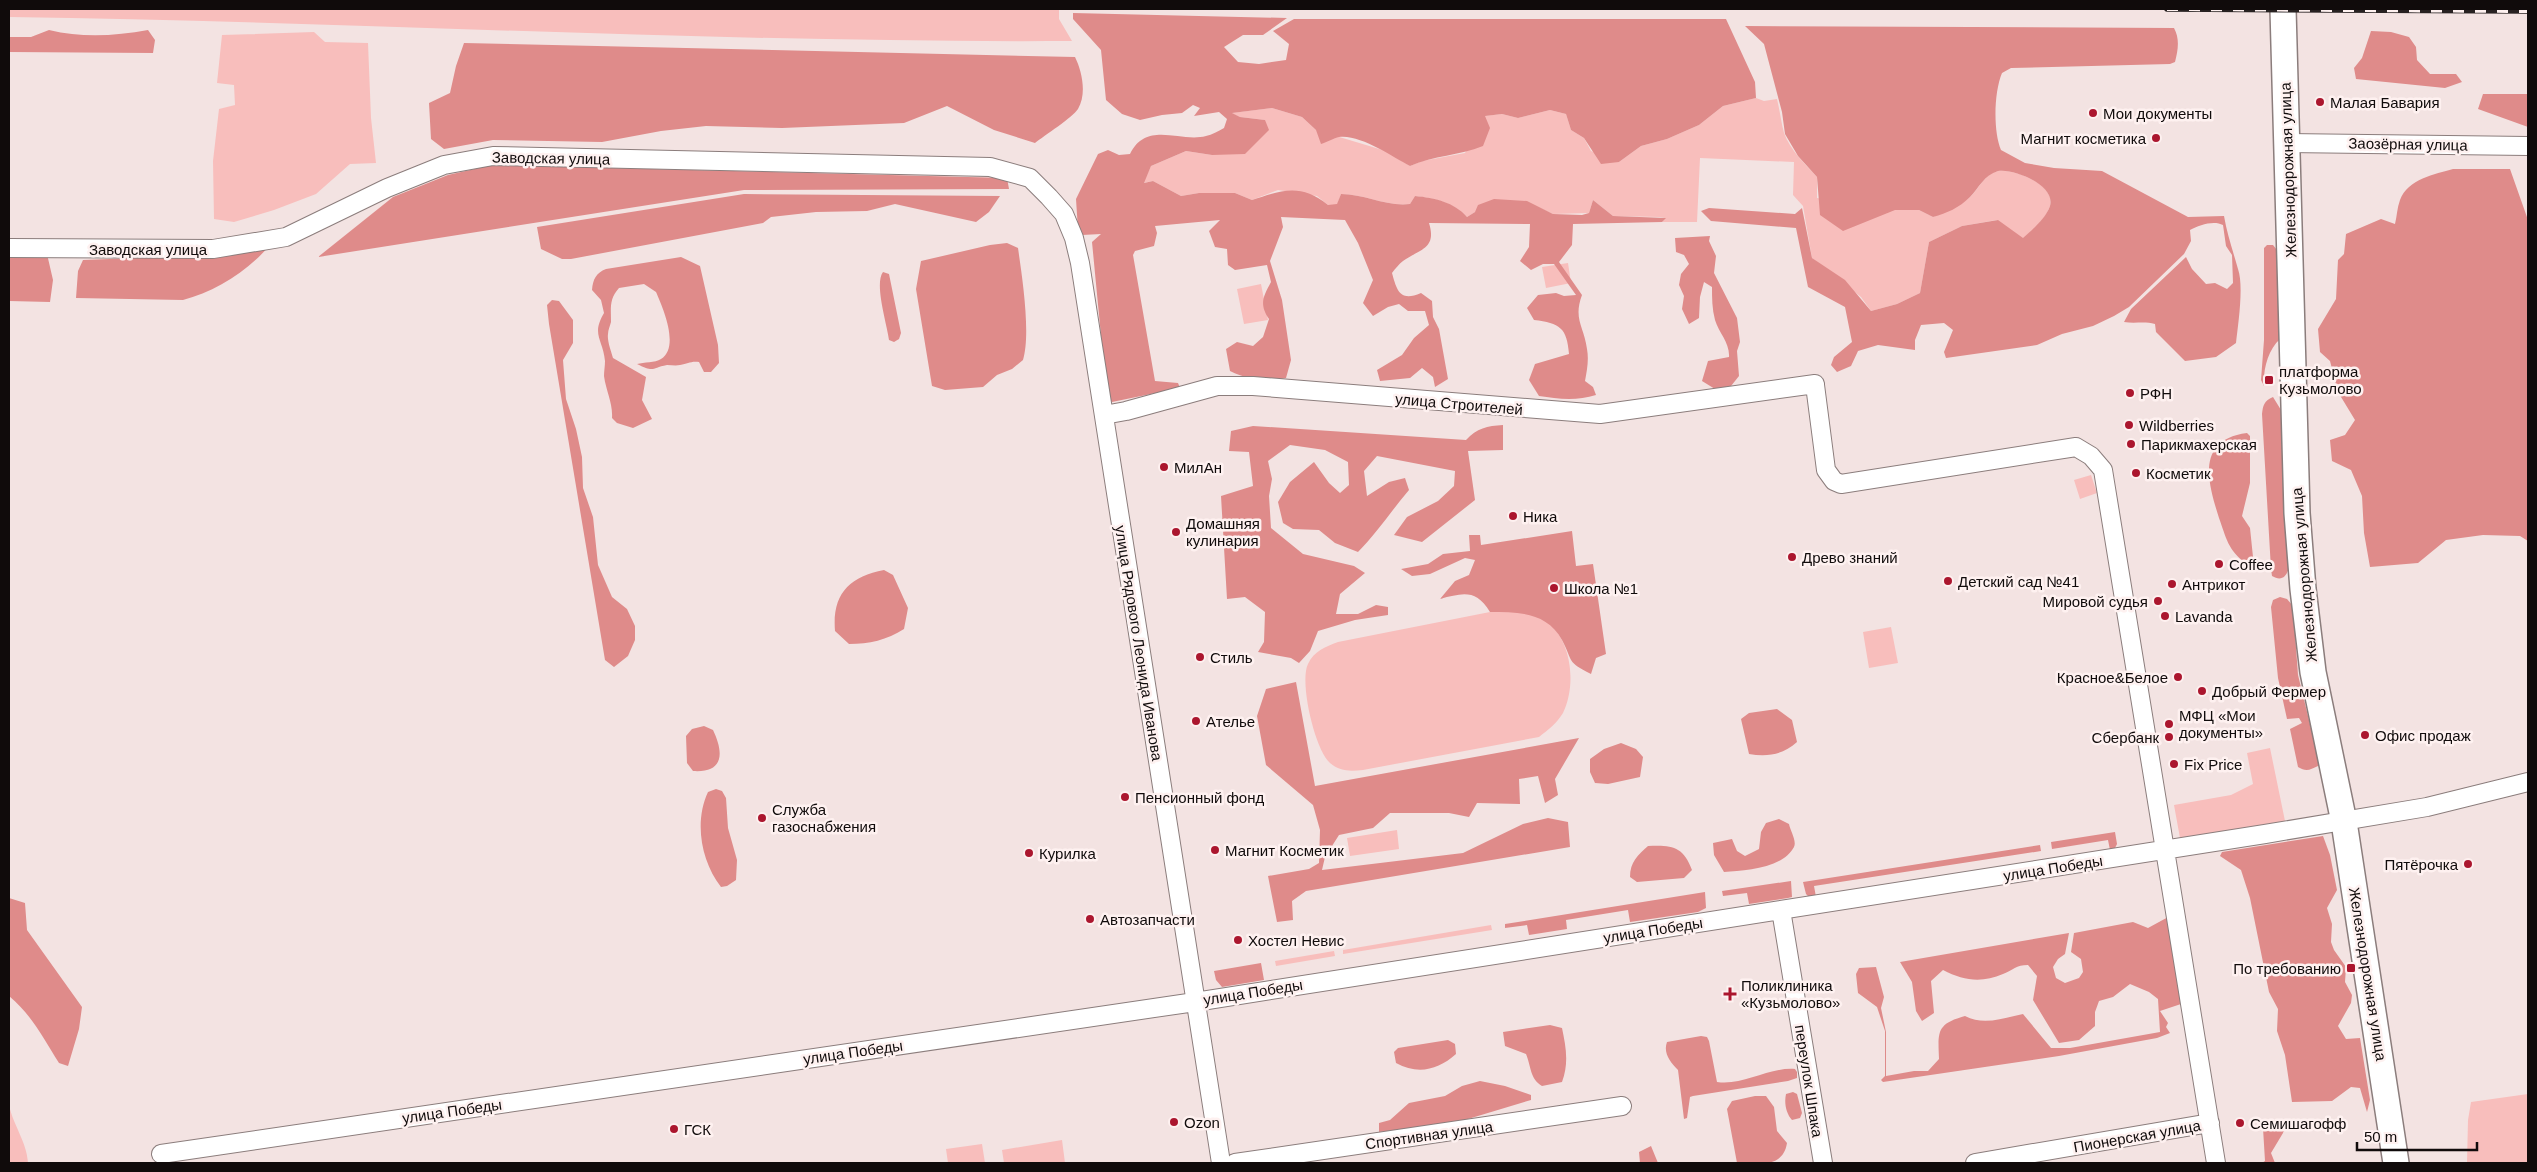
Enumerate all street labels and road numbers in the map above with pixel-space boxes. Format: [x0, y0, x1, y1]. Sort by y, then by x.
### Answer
street label: Железнодорожная улица [2276, 81, 2300, 258]
street label: Заозёрная улица [2348, 134, 2468, 154]
street label: Заводская улица [492, 148, 611, 168]
street label: Заводская улица [89, 241, 208, 258]
street label: улица Строителей [1394, 390, 1524, 418]
street label: Железнодорожная улица [2288, 486, 2320, 663]
street label: улица Рядового Леонида Иванова [1112, 524, 1166, 763]
street label: улица Победы [2002, 852, 2104, 884]
street label: Железнодорожная улица [2346, 886, 2390, 1063]
street label: улица Победы [1602, 914, 1704, 946]
street label: улица Победы [1202, 976, 1304, 1008]
street label: переулок Шпака [1792, 1024, 1826, 1139]
street label: улица Победы [802, 1037, 904, 1067]
street label: улица Победы [401, 1096, 503, 1126]
street label: Пионерская улица [2072, 1116, 2203, 1156]
street label: Спортивная улица [1364, 1118, 1495, 1152]

